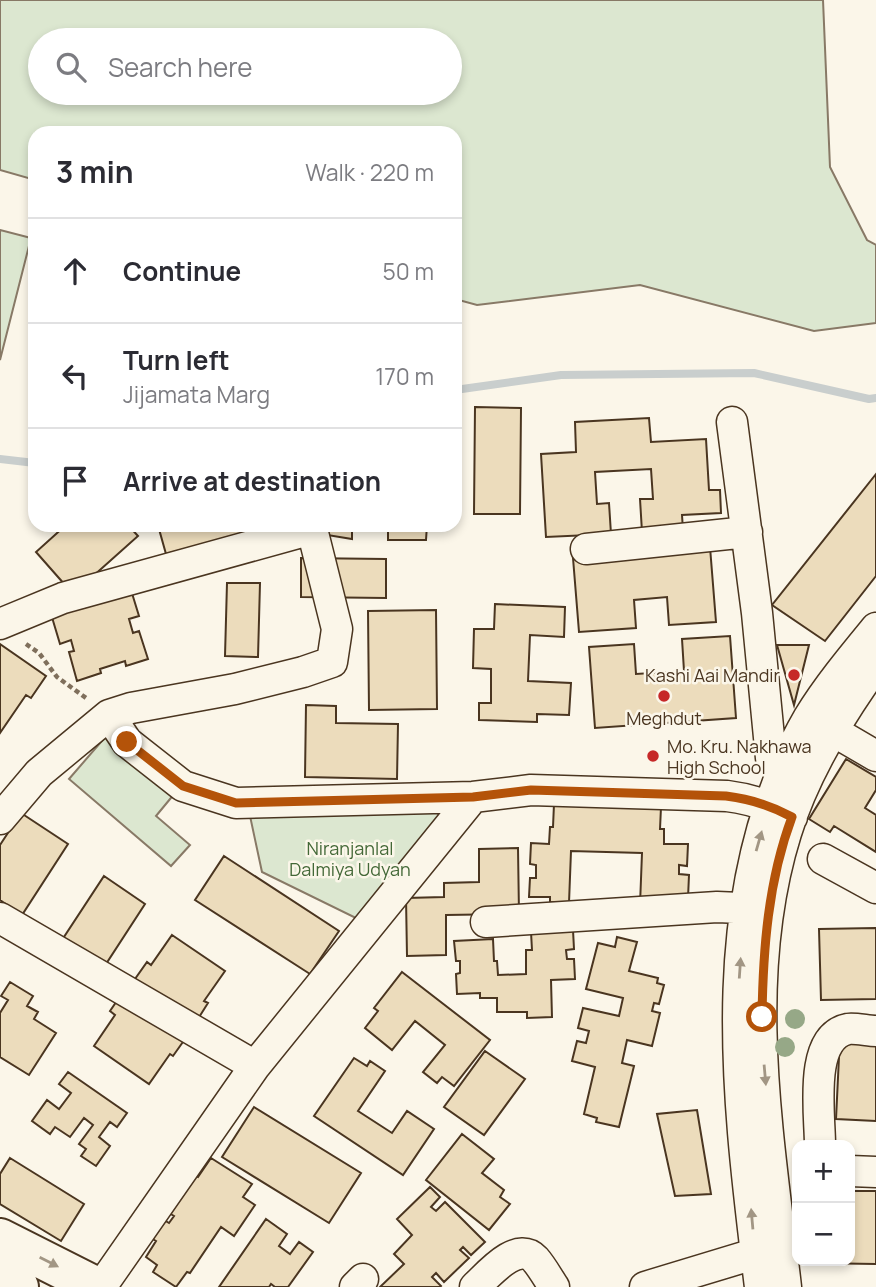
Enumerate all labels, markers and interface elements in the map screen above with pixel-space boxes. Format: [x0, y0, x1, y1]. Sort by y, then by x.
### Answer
search box [28, 28, 462, 105]
icon: search [52, 48, 90, 86]
text: Search here [108, 49, 253, 85]
text: 3 min [56, 151, 134, 192]
text: Walk · 220 m [305, 156, 434, 188]
icon: ahead [56, 252, 94, 290]
text: Continue [123, 253, 241, 289]
text: 50 m [383, 255, 434, 287]
text: Turn left [123, 342, 230, 378]
icon: left [56, 357, 94, 395]
text: 170 m [375, 360, 434, 392]
text: Jijamata Marg [123, 378, 270, 410]
icon: arrive [56, 462, 94, 500]
text: Arrive at destination [123, 463, 381, 499]
place label: Kashi Aai Mandir [645, 663, 781, 687]
marker: Kashi Aai Mandir [786, 667, 802, 683]
marker: Meghdut [656, 688, 672, 704]
place label: Meghdut [626, 706, 702, 730]
route end [111, 726, 142, 757]
place label: Mo. Kru. Nakhawa High School [667, 734, 811, 779]
marker: Mo. Kru. Nakhawa High School [645, 748, 661, 764]
one-way arrow [755, 830, 765, 851]
park label: Niranjanlal Dalmiya Udyan [289, 836, 411, 881]
one-way arrow [735, 957, 746, 979]
route start [746, 1001, 777, 1032]
one-way arrow [760, 1065, 771, 1087]
map controls [792, 1140, 855, 1266]
button: + [792, 1140, 855, 1203]
button: − [792, 1203, 855, 1266]
one-way arrow [747, 1208, 758, 1230]
one-way arrow [39, 1257, 59, 1268]

